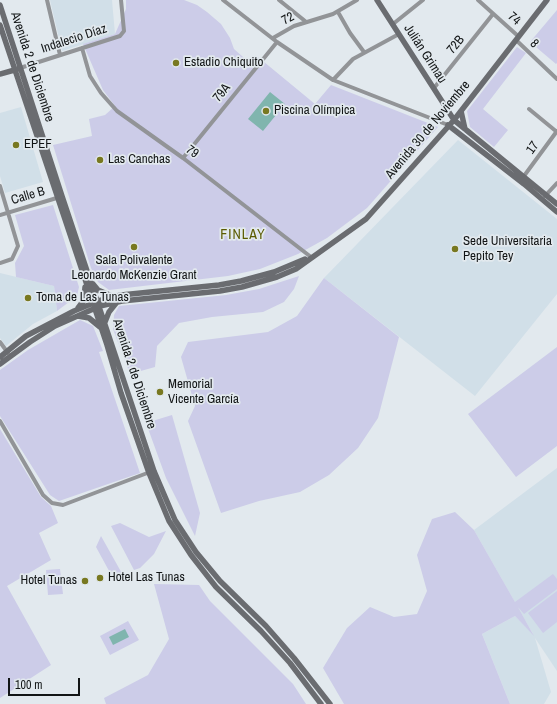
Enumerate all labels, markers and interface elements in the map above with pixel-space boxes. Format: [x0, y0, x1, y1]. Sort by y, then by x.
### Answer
street label: 72 [279, 9, 297, 29]
street label: 74 [504, 9, 524, 29]
street label: Avenida 2 de Diciembre [7, 10, 57, 124]
street label: Indalecio Díaz [39, 21, 109, 57]
street label: Julián Grimau [400, 22, 450, 86]
street label: 72B [444, 33, 468, 57]
street label: 8 [526, 36, 542, 52]
place label: Estadio Chiquito [184, 55, 263, 71]
marker: Estadio Chiquito [171, 58, 181, 68]
street label: Avenida 30 de Noviembre [382, 78, 474, 182]
street label: 79A [210, 81, 234, 105]
place label: Piscina Olímpica [274, 103, 355, 119]
marker: Piscina Olímpica [261, 106, 271, 116]
place label: EPEF [24, 137, 52, 153]
street label: 17 [523, 139, 543, 157]
marker: EPEF [11, 140, 21, 150]
street label: 79 [183, 142, 201, 162]
place label: Las Canchas [108, 152, 170, 168]
marker: Las Canchas [95, 155, 105, 165]
street label: Calle B [9, 184, 47, 208]
district label: FINLAY [220, 227, 266, 243]
place label: Sede Universitaria Pepito Tey [463, 234, 552, 265]
marker: Sala Polivalente Leonardo McKenzie Grant [129, 242, 139, 252]
marker: Sede Universitaria Pepito Tey [450, 244, 460, 254]
place label: Sala Polivalente Leonardo McKenzie Grant [71, 253, 197, 284]
place label: Toma de Las Tunas [36, 290, 129, 306]
marker: Toma de Las Tunas [23, 293, 33, 303]
street label: Avenida 2 de Diciembre [109, 317, 159, 431]
place label: Memorial Vicente García [168, 377, 239, 408]
marker: Memorial Vicente García [155, 387, 165, 397]
place label: Hotel Las Tunas [108, 570, 185, 586]
place label: Hotel Tunas [20, 573, 77, 589]
marker: Hotel Las Tunas [95, 573, 105, 583]
marker: Hotel Tunas [80, 576, 90, 586]
scale bar [10, 670, 82, 696]
text: 100 m [15, 677, 42, 693]

